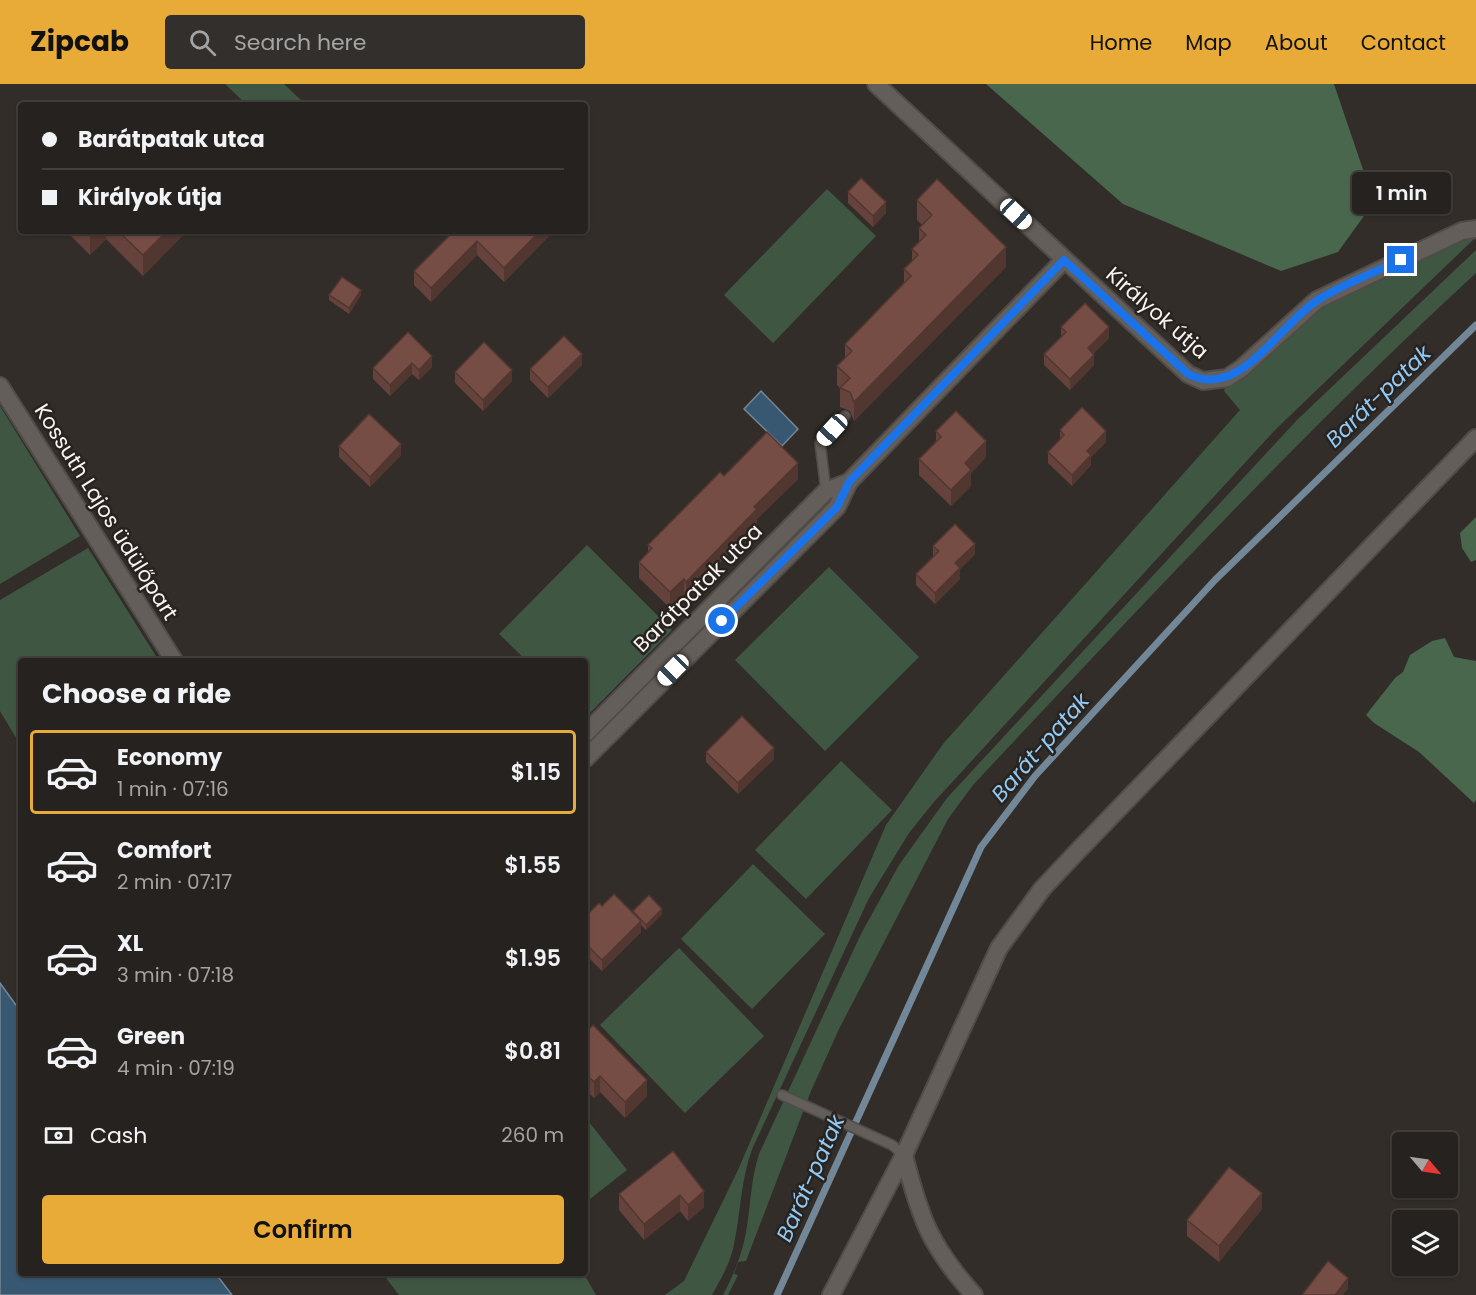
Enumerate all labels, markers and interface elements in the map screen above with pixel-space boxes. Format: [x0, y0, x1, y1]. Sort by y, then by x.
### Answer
search box [165, 15, 585, 69]
text: Zipcab [30, 22, 129, 61]
icon: search [186, 26, 219, 59]
text: Search here [234, 27, 366, 58]
text: Home [1090, 28, 1152, 57]
text: Map [1185, 28, 1232, 57]
text: About [1265, 28, 1328, 57]
text: Contact [1361, 28, 1446, 57]
text: Barátpatak utca [78, 124, 265, 155]
callout: 1 min [1352, 173, 1450, 215]
text: 1 min [1376, 179, 1427, 207]
text: Királyok útja [78, 182, 222, 213]
car [997, 195, 1035, 233]
route end [1387, 246, 1414, 273]
street label: Királyok útja [1100, 260, 1215, 365]
water label: Barát-patak [1319, 337, 1439, 455]
street label: Kossuth Lajos üdülőpart [28, 398, 185, 625]
car [813, 411, 851, 449]
street label: Barátpatak utca [627, 517, 769, 659]
route start [708, 607, 735, 634]
car [654, 651, 692, 689]
text: Choose a ride [42, 675, 231, 712]
water label: Barát-patak [984, 685, 1098, 809]
text: Economy [117, 742, 222, 773]
icon: car [45, 745, 99, 799]
text: $1.15 [511, 757, 561, 788]
text: 1 min · 07:16 [117, 775, 229, 803]
text: Comfort [117, 835, 211, 866]
icon: car [45, 838, 99, 892]
text: $1.55 [505, 850, 561, 881]
text: 2 min · 07:17 [117, 868, 232, 896]
text: XL [117, 928, 143, 959]
icon: car [45, 931, 99, 985]
text: $1.95 [505, 943, 561, 974]
text: 3 min · 07:18 [117, 961, 234, 989]
text: Green [117, 1021, 185, 1052]
icon: car [45, 1024, 99, 1078]
text: $0.81 [505, 1036, 561, 1067]
text: 4 min · 07:19 [117, 1054, 235, 1082]
water label: Barát-patak [769, 1108, 853, 1246]
icon: cash [42, 1119, 75, 1152]
text: Cash [90, 1120, 147, 1151]
text: 260 m [501, 1121, 564, 1149]
north arrow [1392, 1132, 1458, 1198]
map controls [1392, 1132, 1458, 1276]
button: Confirm [42, 1195, 564, 1264]
button: layers [1392, 1210, 1458, 1276]

